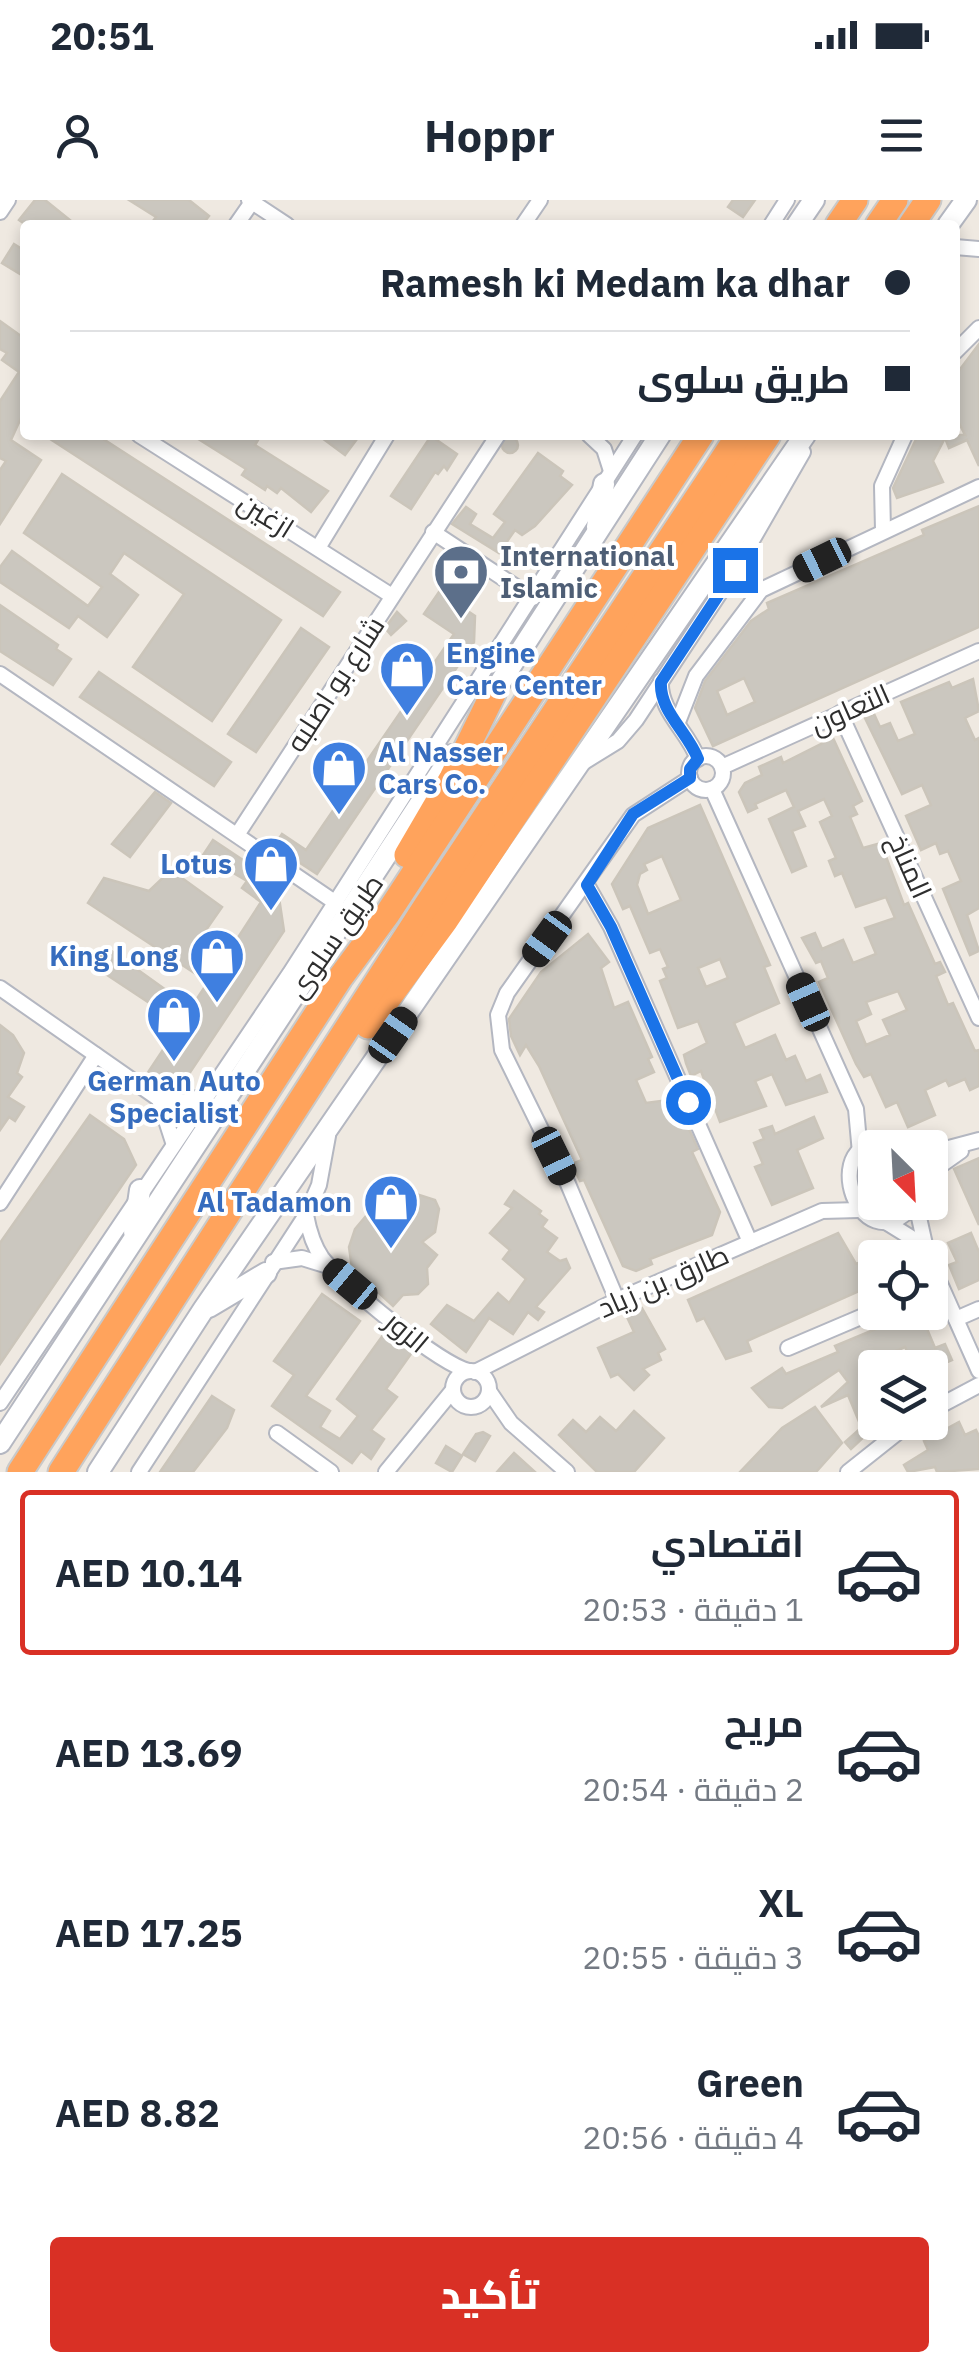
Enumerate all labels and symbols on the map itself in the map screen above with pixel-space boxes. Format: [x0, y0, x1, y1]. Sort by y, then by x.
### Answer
street label: ازغين [231, 483, 301, 546]
car [788, 533, 856, 587]
place label: International Islamic [500, 537, 675, 606]
bank icon: International Islamic [431, 542, 491, 621]
route end [713, 548, 758, 593]
street label: شارع بو اصلبه [277, 609, 393, 759]
place label: Engine Care Center [446, 634, 602, 703]
shop icon: Engine Care Center [377, 639, 437, 718]
street label: التعاون [804, 675, 895, 742]
place label: Al Nasser Cars Co. [378, 733, 504, 802]
shop icon: Al Nasser Cars Co. [309, 738, 369, 817]
street label: المناخ [879, 828, 941, 904]
shop icon: Lotus [241, 834, 301, 913]
place label: Lotus [160, 845, 232, 882]
street label: طريق سلوى [278, 866, 391, 1005]
car [517, 906, 577, 972]
shop icon: King Long [187, 926, 247, 1005]
place label: King Long [49, 937, 179, 974]
car [782, 968, 834, 1036]
shop icon: German Auto Specialist [144, 985, 204, 1064]
car [364, 1002, 422, 1068]
place label: German Auto Specialist [87, 1062, 261, 1131]
route start [666, 1080, 711, 1125]
car [527, 1122, 581, 1190]
north arrow [858, 1130, 948, 1220]
shop icon: Al Tadamon [361, 1172, 421, 1251]
place label: Al Tadamon [197, 1183, 352, 1220]
street label: طارق بن زياد [591, 1235, 734, 1326]
car [317, 1253, 383, 1315]
street label: الزور [376, 1301, 437, 1361]

